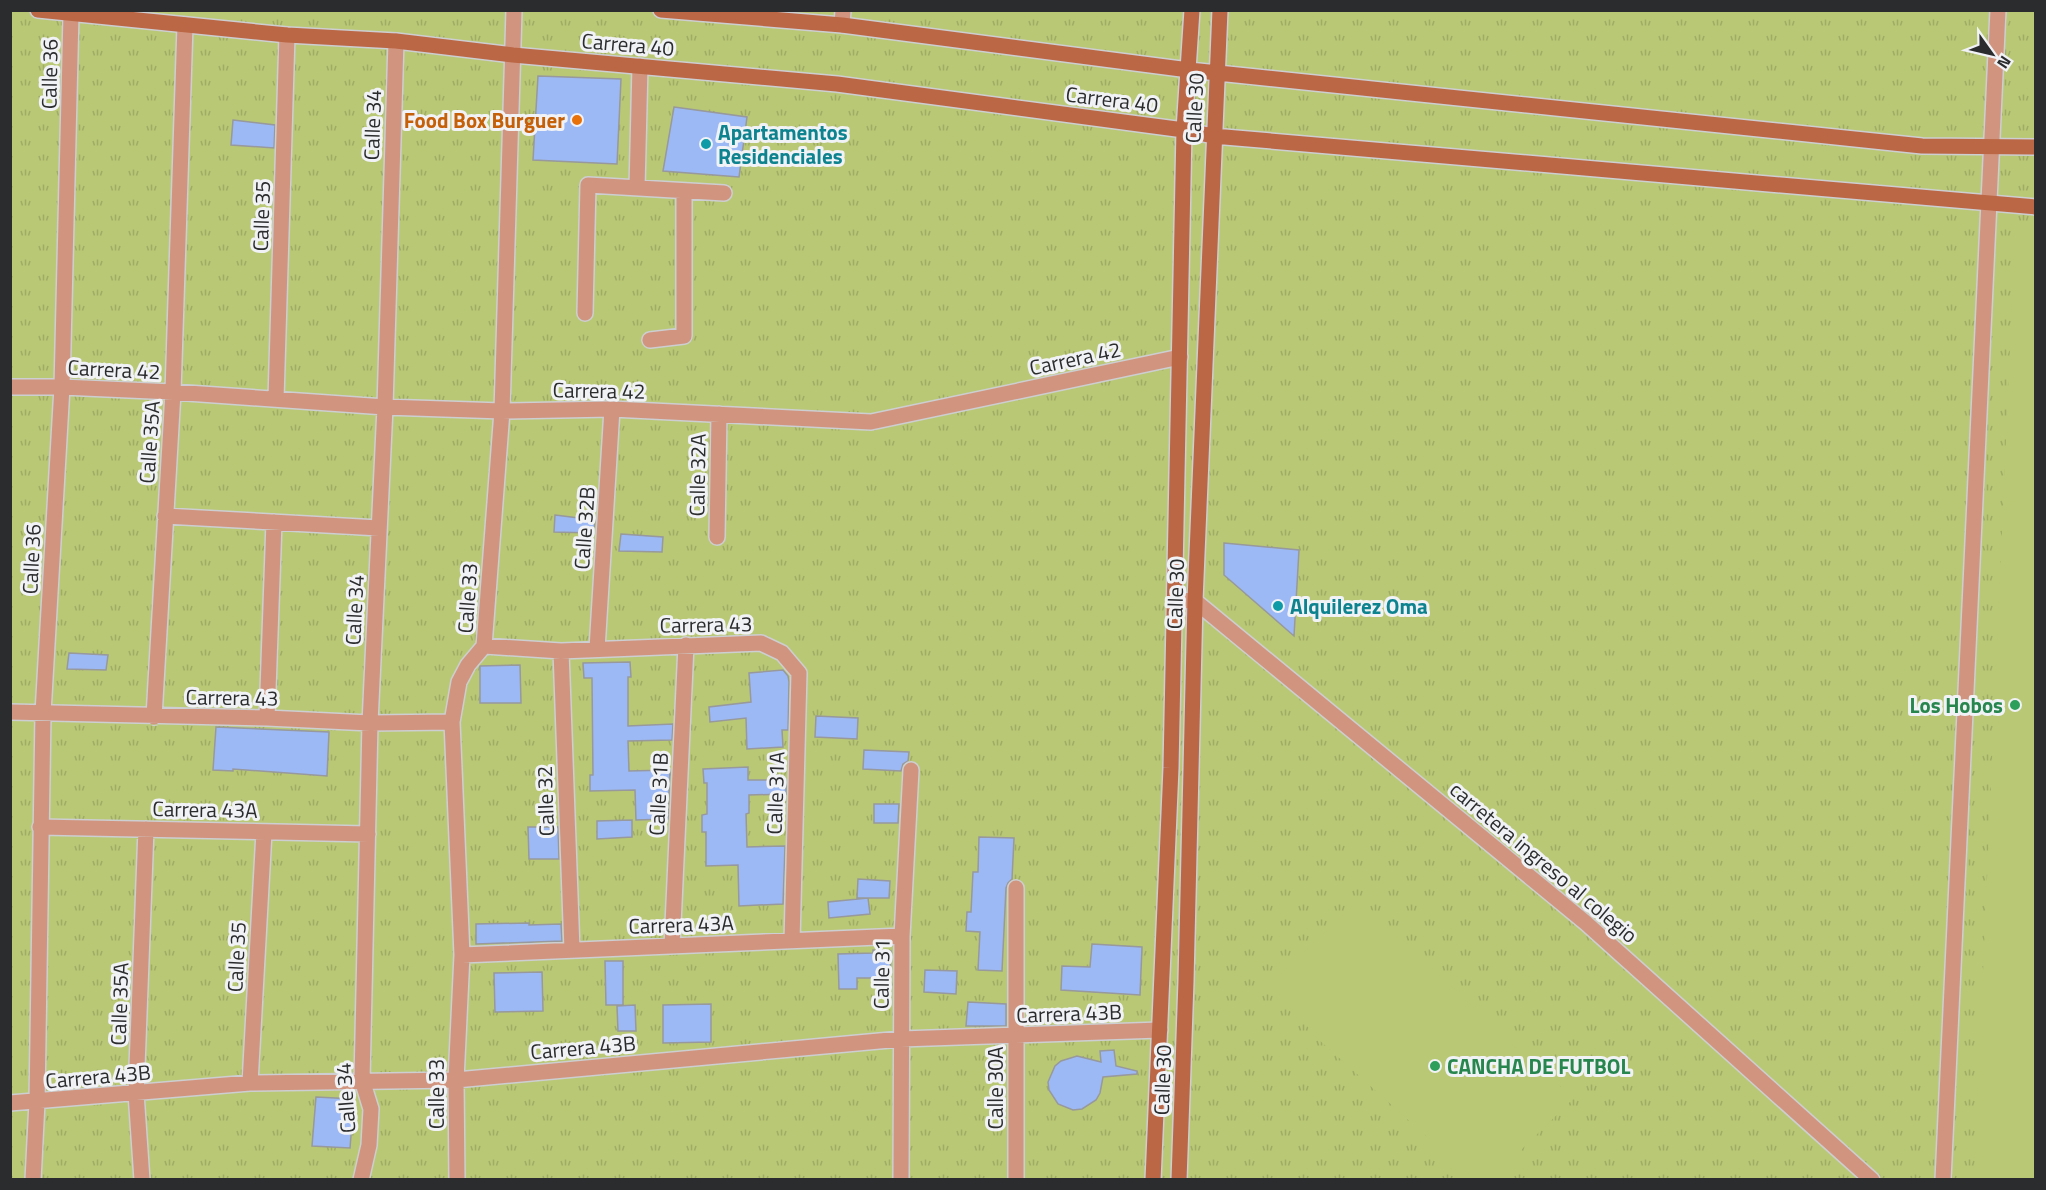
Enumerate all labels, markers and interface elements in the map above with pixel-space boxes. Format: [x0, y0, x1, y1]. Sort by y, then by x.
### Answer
street label: Carrera 40 [580, 24, 676, 64]
north arrow [1962, 24, 2022, 84]
street label: Calle 36 [32, 39, 66, 109]
text: N [1991, 51, 2017, 74]
street label: Calle 30 [1176, 72, 1212, 144]
street label: Carrera 40 [1064, 77, 1160, 121]
street label: Calle 34 [355, 89, 389, 161]
place label: Food Box Burguer [404, 104, 565, 136]
marker: Food Box Burguer [570, 113, 584, 127]
place label: Apartamentos Residenciales [718, 116, 848, 172]
marker: Apartamentos Residenciales [699, 137, 713, 151]
street label: Calle 35 [244, 180, 278, 252]
street label: Carrera 42 [1026, 333, 1124, 383]
street label: Carrera 42 [67, 351, 161, 387]
street label: Carrera 42 [552, 373, 646, 407]
street label: Calle 35A [130, 399, 168, 484]
street label: Calle 32A [680, 433, 714, 517]
street label: Calle 32B [565, 485, 603, 571]
street label: Calle 36 [13, 523, 49, 595]
street label: Calle 30 [1158, 558, 1192, 630]
street label: Calle 33 [449, 562, 485, 634]
street label: Calle 34 [336, 574, 372, 646]
place label: Alquilerez Oma [1290, 590, 1428, 622]
marker: Alquilerez Oma [1271, 599, 1285, 613]
street label: Carrera 43 [659, 607, 753, 641]
street label: Carrera 43 [185, 680, 279, 714]
place label: Los Hobos [1910, 689, 2003, 721]
marker: Los Hobos [2008, 698, 2022, 712]
street label: Calle 31A [758, 751, 792, 835]
street label: Calle 31B [640, 752, 676, 836]
street label: Calle 32 [528, 765, 562, 837]
street label: carretera ingreso al colegio [1443, 774, 1645, 950]
street label: Carrera 43A [152, 792, 258, 826]
street label: Carrera 43A [628, 906, 735, 942]
street label: Calle 35 [218, 921, 254, 993]
street label: Calle 31 [864, 939, 898, 1009]
street label: Calle 35A [102, 962, 136, 1046]
street label: Carrera 43B [1016, 995, 1122, 1031]
street label: Carrera 43B [529, 1026, 637, 1068]
street label: Calle 30 [1145, 1044, 1179, 1116]
street label: Calle 30A [979, 1046, 1011, 1129]
place label: CANCHA DE FUTBOL [1447, 1050, 1631, 1082]
street label: Carrera 43B [44, 1055, 152, 1097]
street label: Calle 33 [420, 1059, 452, 1129]
marker: CANCHA DE FUTBOL [1428, 1059, 1442, 1073]
street label: Calle 34 [327, 1062, 363, 1134]

